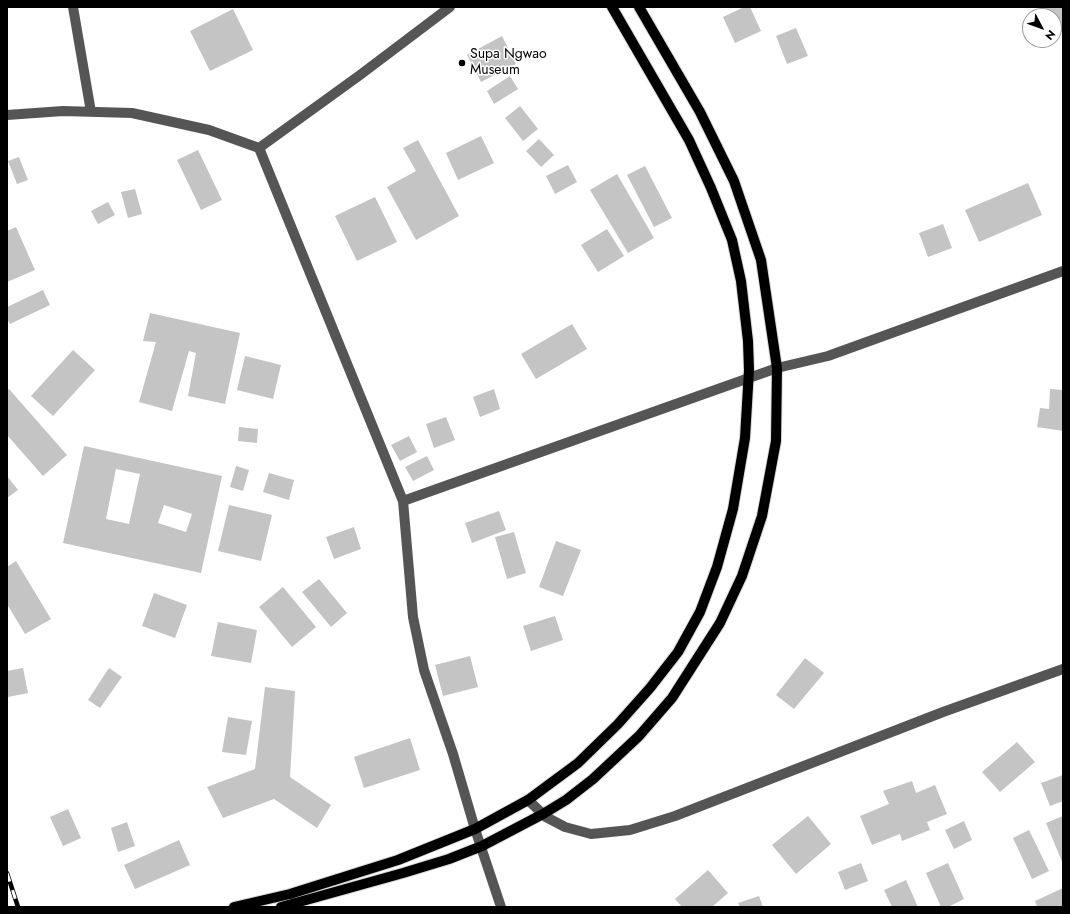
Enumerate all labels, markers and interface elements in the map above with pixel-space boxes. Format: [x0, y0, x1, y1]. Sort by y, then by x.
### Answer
north arrow [1022, 8, 1062, 48]
text: N [1041, 27, 1059, 44]
place label: Supa Ngwao Museum [470, 47, 547, 80]
marker: Supa Ngwao Museum [457, 58, 467, 68]

